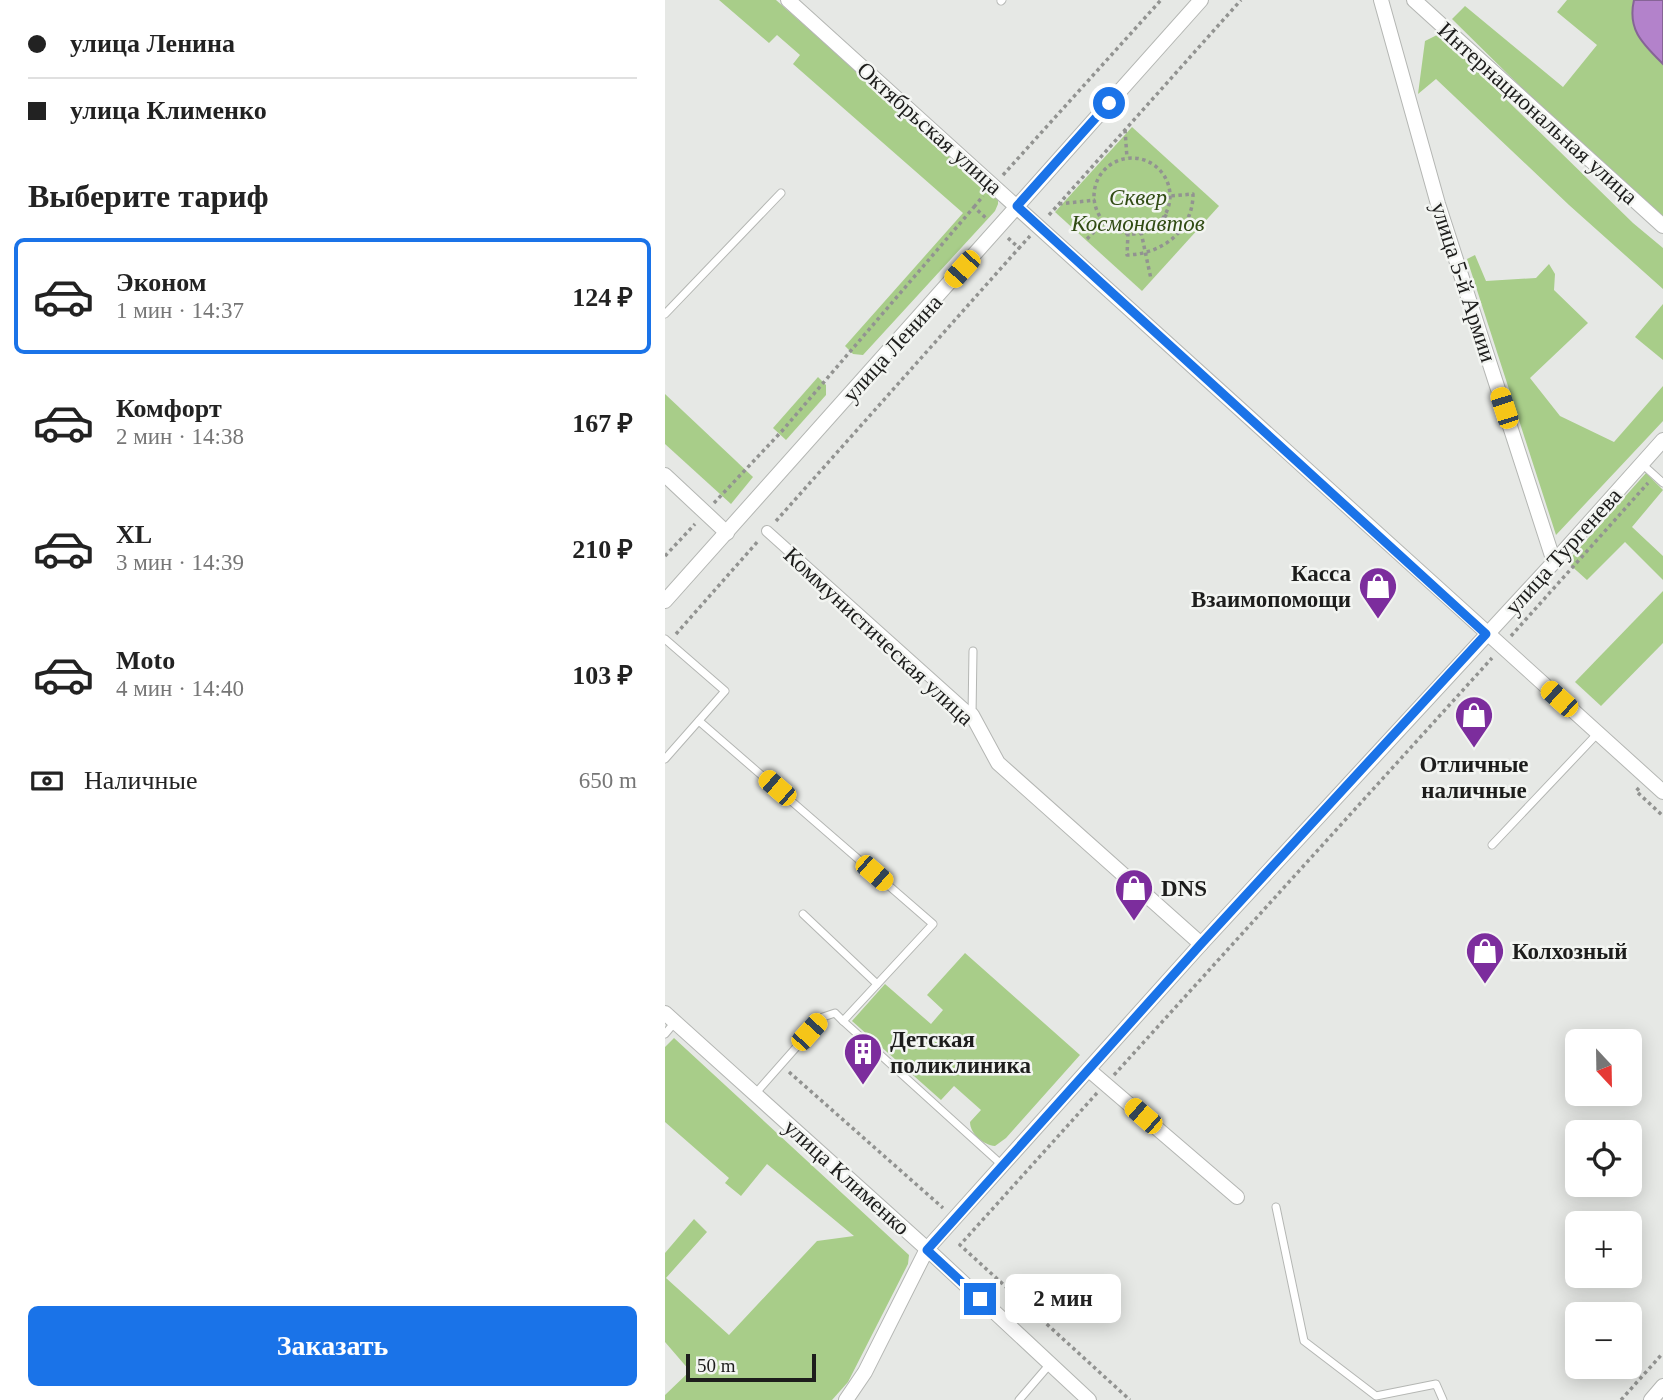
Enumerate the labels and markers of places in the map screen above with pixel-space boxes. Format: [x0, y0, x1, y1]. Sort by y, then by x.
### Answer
place label: Касса Взаимопомощи [1191, 561, 1351, 612]
shop icon: Касса Взаимопомощи [1357, 565, 1399, 620]
shop icon: Отличные наличные [1453, 694, 1495, 749]
place label: Отличные наличные [1419, 752, 1529, 803]
shop icon: DNS [1113, 867, 1155, 922]
place label: DNS [1161, 876, 1207, 901]
shop icon: Колхозный [1464, 930, 1506, 985]
place label: Колхозный [1512, 939, 1627, 964]
place label: Детская поликлиника [890, 1027, 1031, 1078]
building icon: Детская поликлиника [842, 1031, 884, 1086]

